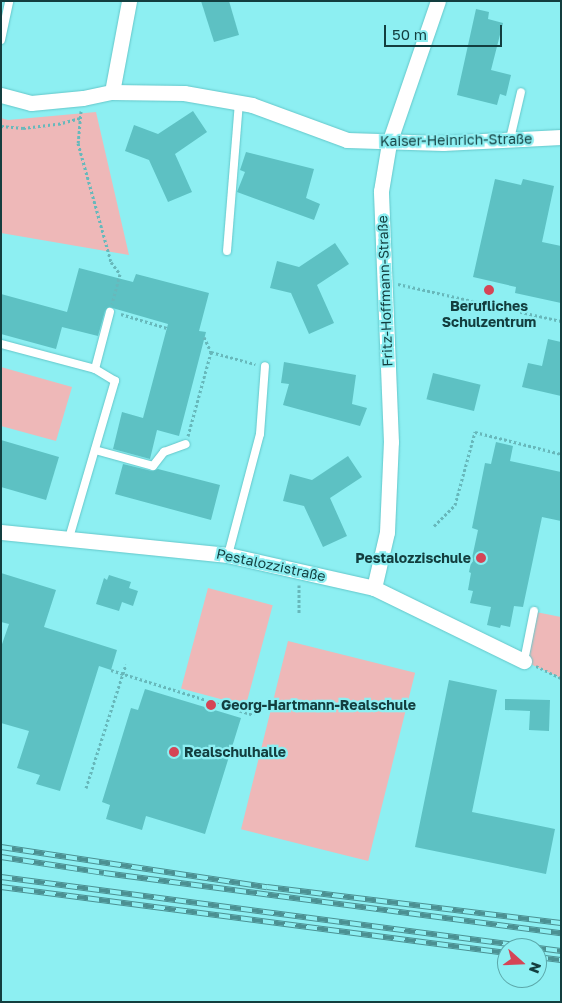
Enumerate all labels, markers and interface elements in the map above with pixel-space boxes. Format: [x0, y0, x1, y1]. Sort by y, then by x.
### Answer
scale bar [387, 15, 504, 47]
text: 50 m [392, 25, 427, 43]
street label: Kaiser-Heinrich-Straße [380, 130, 532, 150]
street label: Fritz-Hoffmann-Straße [374, 215, 396, 367]
marker: Berufliches Schulzentrum [483, 284, 495, 296]
place label: Berufliches Schulzentrum [442, 298, 536, 331]
street label: Pestalozzistraße [215, 545, 327, 585]
place label: Pestalozzischule [355, 550, 471, 566]
marker: Pestalozzischule [475, 552, 487, 564]
place label: Georg-Hartmann-Realschule [221, 697, 416, 713]
marker: Georg-Hartmann-Realschule [205, 699, 217, 711]
place label: Realschulhalle [184, 744, 286, 760]
marker: Realschulhalle [168, 746, 180, 758]
north arrow [497, 938, 547, 988]
text: N [526, 960, 545, 976]

